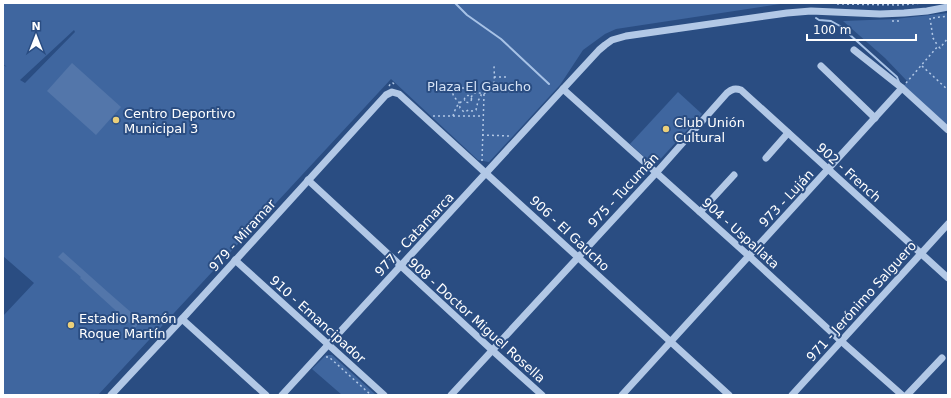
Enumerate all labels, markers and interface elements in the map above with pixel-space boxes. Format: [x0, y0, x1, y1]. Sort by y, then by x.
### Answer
north arrow [16, 16, 56, 56]
scale bar [807, 16, 916, 42]
text: N [31, 20, 41, 33]
text: 100 m [813, 23, 851, 37]
park label: Plaza El Gaucho [427, 79, 531, 94]
place label: Centro Deportivo Municipal 3 [124, 106, 236, 136]
marker: Centro Deportivo Municipal 3 [111, 115, 121, 125]
place label: Club Unión Cultural [674, 115, 745, 145]
marker: Club Unión Cultural [661, 124, 671, 134]
street label: 902 - French [814, 140, 884, 205]
street label: 975 - Tucumán [585, 150, 662, 231]
street label: 973 - Luján [756, 167, 817, 230]
street label: 977 - Catamarca [372, 189, 457, 279]
street label: 906 - El Gaucho [527, 193, 613, 274]
street label: 904 - Uspallata [699, 195, 782, 272]
street label: 979 - Miramar [206, 196, 279, 274]
street label: 971 - Jerónimo Salguero [803, 238, 919, 365]
street label: 908 - Doctor Miguel Rosella [405, 255, 548, 386]
street label: 910 - Emancipador [267, 273, 369, 367]
place label: Estadio Ramón Roque Martín [79, 311, 177, 341]
marker: Estadio Ramón Roque Martín [66, 320, 76, 330]

